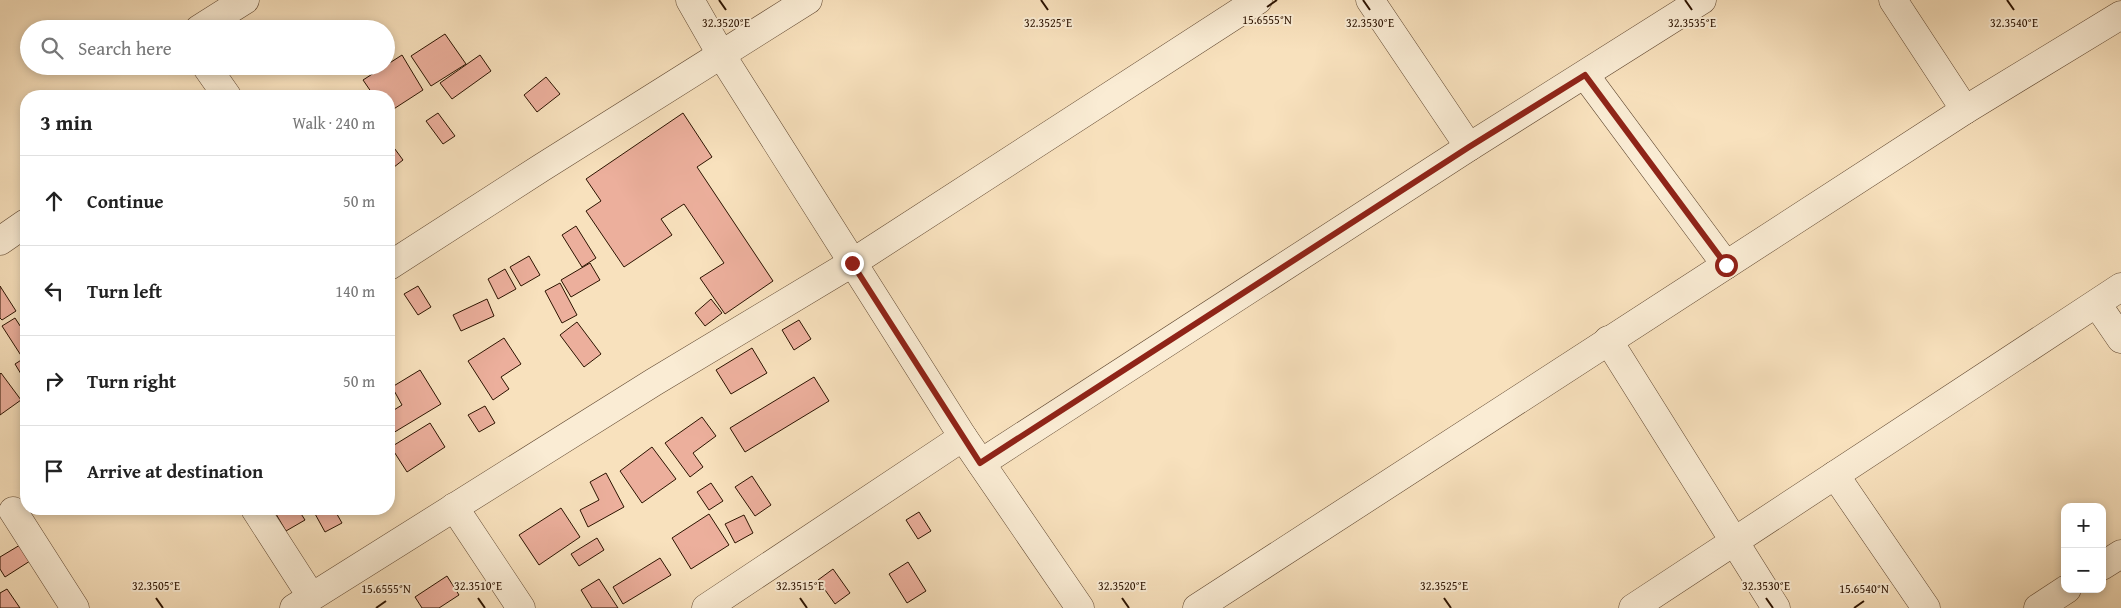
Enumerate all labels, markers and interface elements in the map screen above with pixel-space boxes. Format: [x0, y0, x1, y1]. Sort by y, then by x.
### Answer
text: 15.6555°N [1242, 11, 1292, 28]
text: 32.3520°E [702, 14, 750, 31]
text: 32.3525°E [1024, 14, 1072, 31]
text: 32.3530°E [1346, 14, 1394, 31]
text: 32.3535°E [1668, 14, 1716, 31]
text: 32.3540°E [1990, 14, 2038, 31]
search box [20, 20, 395, 75]
icon: search [38, 34, 66, 62]
text: Search here [78, 34, 172, 62]
text: 3 min [40, 107, 92, 138]
text: Walk · 240 m [292, 111, 375, 135]
icon: ahead [40, 187, 68, 215]
text: Continue [87, 187, 164, 215]
text: 50 m [343, 189, 375, 213]
route end [841, 252, 864, 275]
route start [1715, 254, 1738, 277]
icon: left [40, 277, 68, 305]
text: Turn left [87, 277, 162, 305]
text: 140 m [335, 279, 375, 303]
icon: right [40, 367, 68, 395]
text: Turn right [87, 367, 176, 395]
text: 50 m [343, 369, 375, 393]
icon: arrive [40, 457, 68, 485]
text: Arrive at destination [87, 457, 263, 485]
map controls [2061, 503, 2106, 593]
button: + [2061, 503, 2106, 548]
button: − [2061, 548, 2106, 593]
text: 32.3505°E [132, 577, 180, 594]
text: 32.3510°E [454, 577, 502, 594]
text: 32.3515°E [776, 577, 824, 594]
text: 32.3520°E [1098, 577, 1146, 594]
text: 32.3525°E [1420, 577, 1468, 594]
text: 32.3530°E [1742, 577, 1790, 594]
text: 15.6555°N [361, 580, 411, 597]
text: 15.6540°N [1839, 580, 1889, 597]

